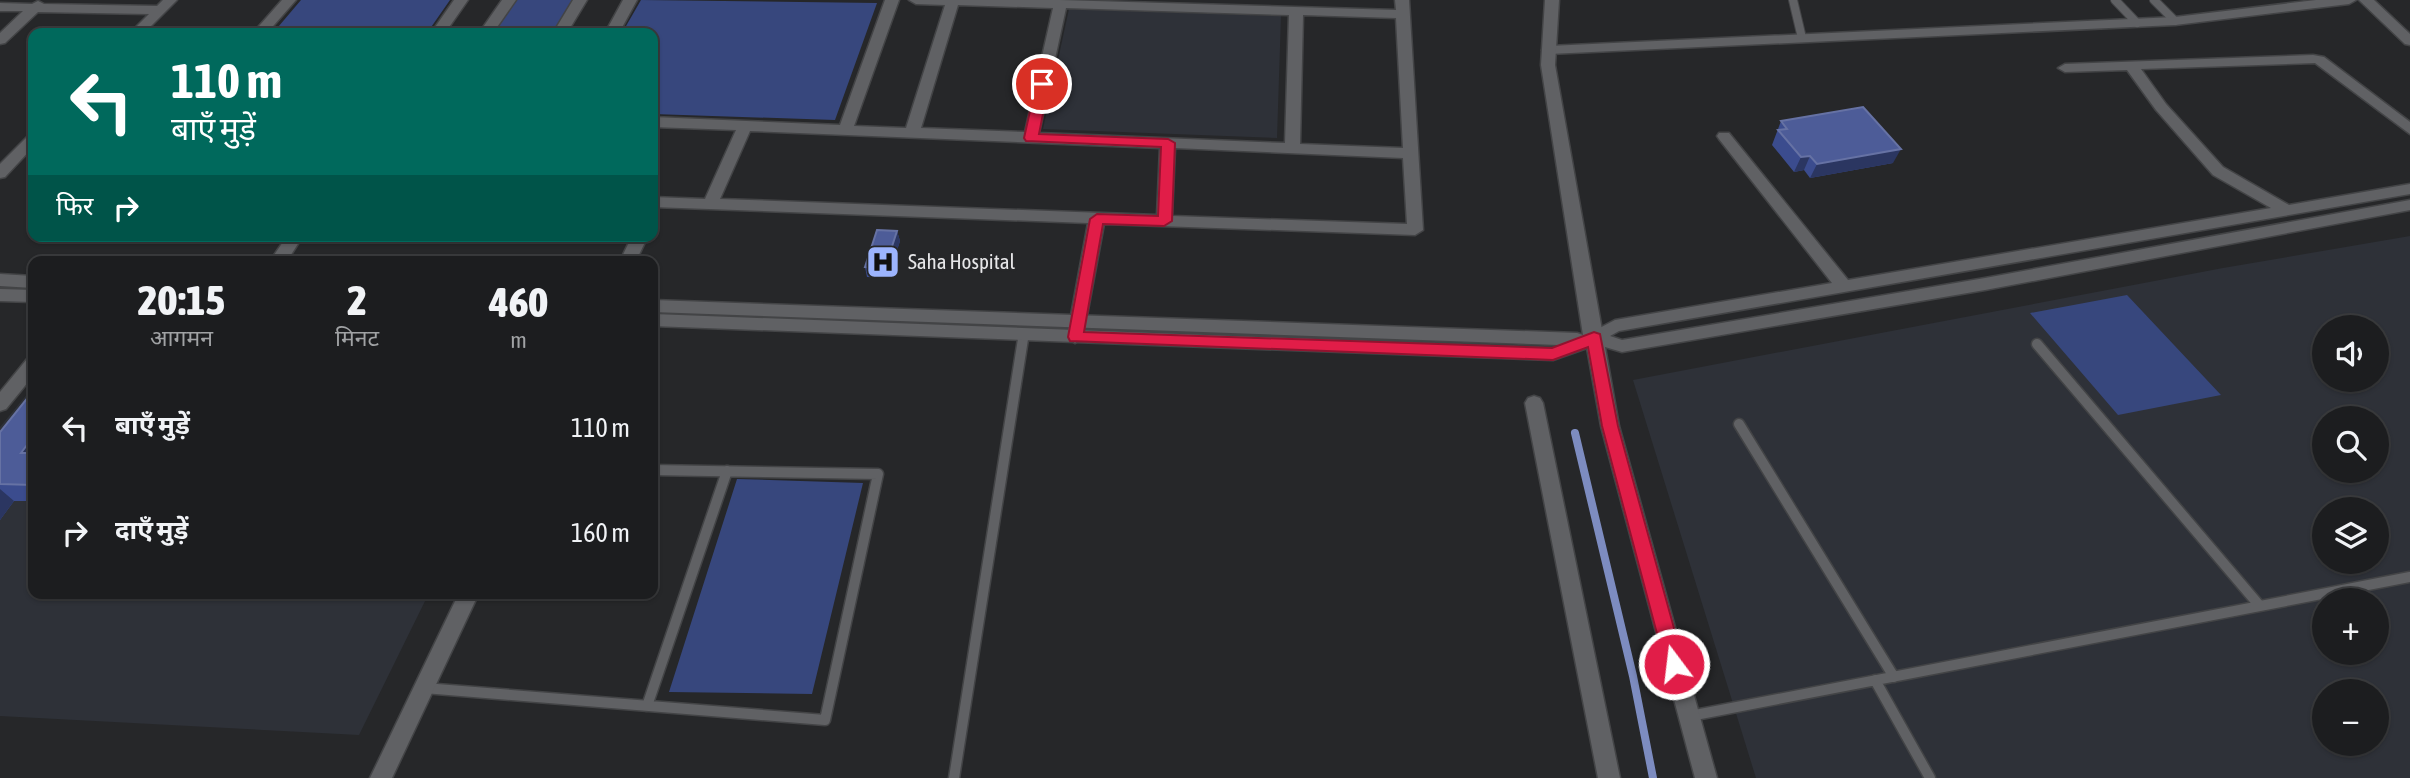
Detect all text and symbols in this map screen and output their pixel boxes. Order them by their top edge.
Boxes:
text: 110 m [171,52,282,108]
pin [1012,54,1072,114]
icon: left [56,56,147,147]
icon: arrive [1023,65,1061,103]
text: बाएँ मुड़ें [171,110,256,147]
icon: right [107,189,145,227]
text: फिर [56,191,93,221]
hospital icon: Saha Hospital [864,243,902,281]
place label: Saha Hospital [908,249,1015,273]
text: 20:15 [138,276,225,324]
text: 2 [347,276,367,324]
text: 460 [489,278,548,326]
map controls [2312,315,2389,756]
button: sound [2312,315,2389,392]
text: आगमन [150,325,213,351]
text: मिनट [335,325,379,351]
text: m [510,327,527,353]
button: search [2312,406,2389,483]
icon: left [56,409,94,447]
text: बाएँ मुड़ें [115,410,190,440]
text: 110 m [571,413,630,443]
button: layers [2312,497,2389,574]
icon: right [56,514,94,552]
text: दाएँ मुड़ें [115,515,188,545]
text: 160 m [571,518,630,548]
button: + [2312,588,2389,665]
position arrow [1637,627,1711,701]
button: − [2312,679,2389,756]

